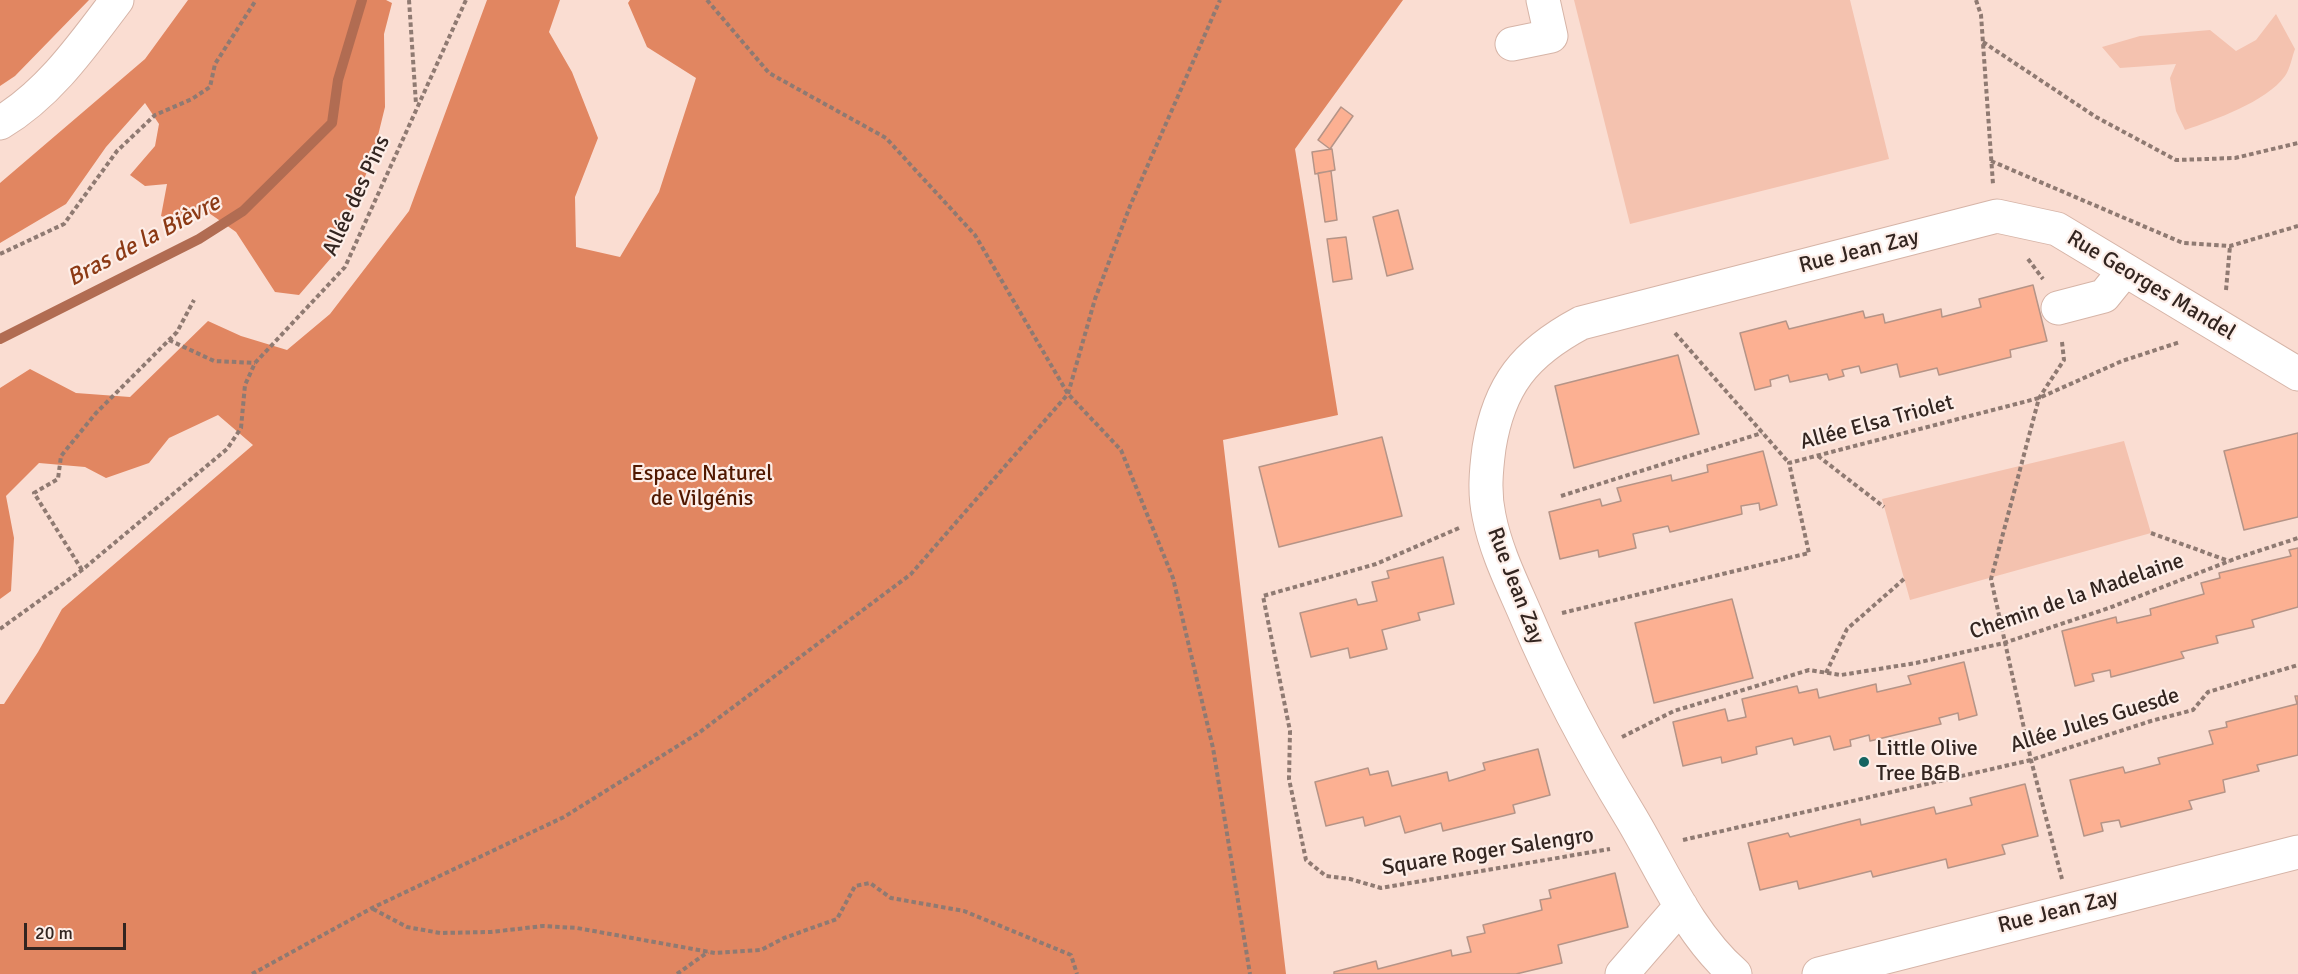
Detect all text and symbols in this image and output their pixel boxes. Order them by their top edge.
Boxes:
street label: Allée des Pins [318,132,396,260]
water label: Bras de la Bièvre [62,189,226,293]
street label: Rue Jean Zay [1796,224,1922,280]
street label: Rue Georges Mandel [2062,225,2240,347]
street label: Allée Elsa Triolet [1797,390,1957,456]
park label: Espace Naturel de Vilgénis [631,461,773,512]
street label: Rue Jean Zay [1481,524,1549,648]
street label: Chemin de la Madelaine [1966,548,2188,646]
street label: Allée Jules Guesde [2007,683,2183,759]
place label: Little Olive Tree B&B [1876,736,1978,788]
marker: Little Olive Tree B&B [1857,755,1871,769]
street label: Square Roger Salengro [1380,822,1596,882]
street label: Rue Jean Zay [1995,884,2121,940]
scale bar [27,911,129,949]
text: 20 m [35,922,73,944]

